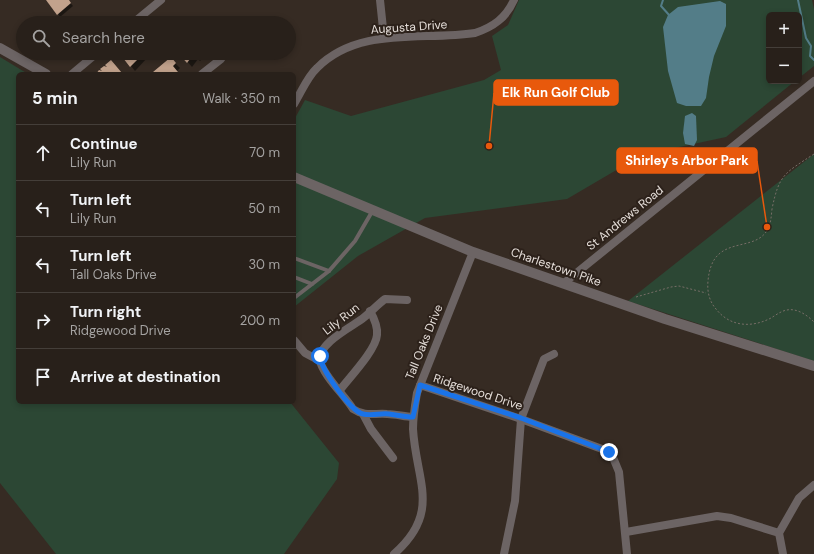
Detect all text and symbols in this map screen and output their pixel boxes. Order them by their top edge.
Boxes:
map controls [766,12,802,84]
button: + [766,12,802,48]
search box [16,16,296,60]
street label: Augusta Drive [370,16,448,38]
icon: search [30,27,52,49]
text: Search here [62,28,145,48]
button: − [766,48,802,84]
callout: Elk Run Golf Club [494,80,618,105]
text: Elk Run Golf Club [502,84,610,101]
text: 5 min [32,87,78,109]
text: Walk · 350 m [202,90,280,107]
text: Continue [70,134,138,154]
icon: ahead [32,142,54,164]
text: 70 m [249,144,280,161]
callout: Shirley's Arbor Park [617,148,757,173]
text: Shirley's Arbor Park [625,152,749,169]
text: Lily Run [70,154,116,171]
street label: St Andrews Road [583,182,667,254]
text: Turn left [70,190,131,210]
icon: left [32,198,54,220]
text: 50 m [248,200,280,217]
text: Lily Run [70,210,116,227]
street label: Charlestown Pike [509,244,604,290]
text: Turn left [70,246,131,266]
icon: left [32,254,54,276]
text: 30 m [248,256,280,273]
text: Tall Oaks Drive [70,266,157,283]
street label: Lily Run [319,300,363,338]
text: Turn right [70,302,141,322]
street label: Tall Oaks Drive [402,302,446,382]
icon: right [32,310,54,332]
text: 200 m [240,312,280,329]
text: Ridgewood Drive [70,322,171,339]
route start [311,347,329,365]
icon: arrive [32,366,54,388]
text: Arrive at destination [70,367,221,387]
street label: Ridgewood Drive [431,370,525,414]
route end [600,443,618,461]

